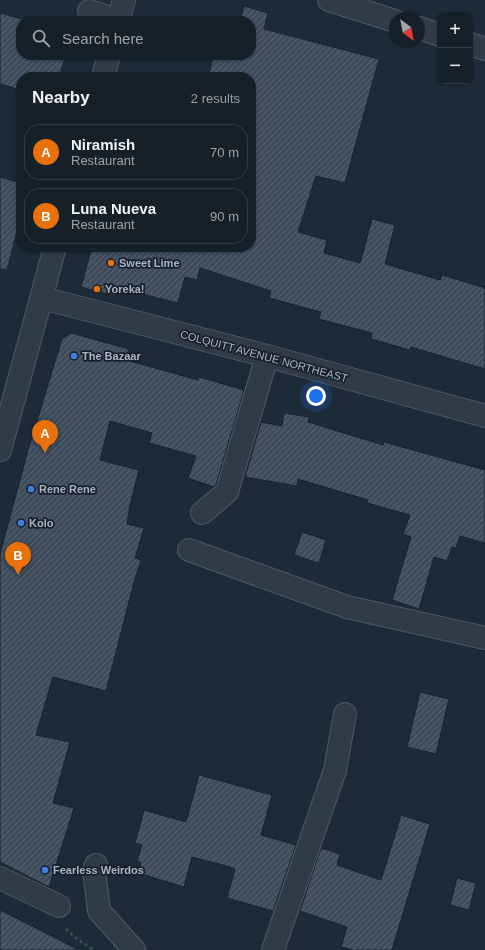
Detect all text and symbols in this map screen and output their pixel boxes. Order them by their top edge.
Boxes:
north arrow [389,12,425,48]
map controls [437,12,473,84]
button: + [437,12,473,48]
search box [16,16,256,60]
icon: search [30,27,52,49]
text: Search here [62,30,144,47]
button: − [437,48,473,84]
text: Nearby [32,88,90,107]
text: 2 results [191,91,240,106]
text: Niramish [71,136,135,153]
text: A [41,145,51,160]
text: 70 m [210,145,239,160]
text: Restaurant [71,153,135,168]
text: Luna Nueva [71,200,156,217]
text: B [41,209,51,224]
text: 90 m [210,209,239,224]
text: Restaurant [71,217,135,232]
place label: Sweet Lime [119,257,180,269]
marker: Sweet Lime [106,258,116,268]
place label: Yoreka! [105,283,145,295]
marker: Yoreka! [92,284,102,294]
street label: COLQUITT AVENUE NORTHEAST [179,328,349,384]
place label: The Bazaar [82,350,141,362]
marker: The Bazaar [69,351,79,361]
your location [306,386,326,406]
pin: A [32,420,58,453]
place label: Rene Rene [39,483,96,495]
marker: Rene Rene [26,484,36,494]
place label: Kolo [29,517,54,529]
marker: Kolo [16,518,26,528]
pin: B [5,542,31,575]
place label: Fearless Weirdos [53,864,144,876]
marker: Fearless Weirdos [40,865,50,875]

